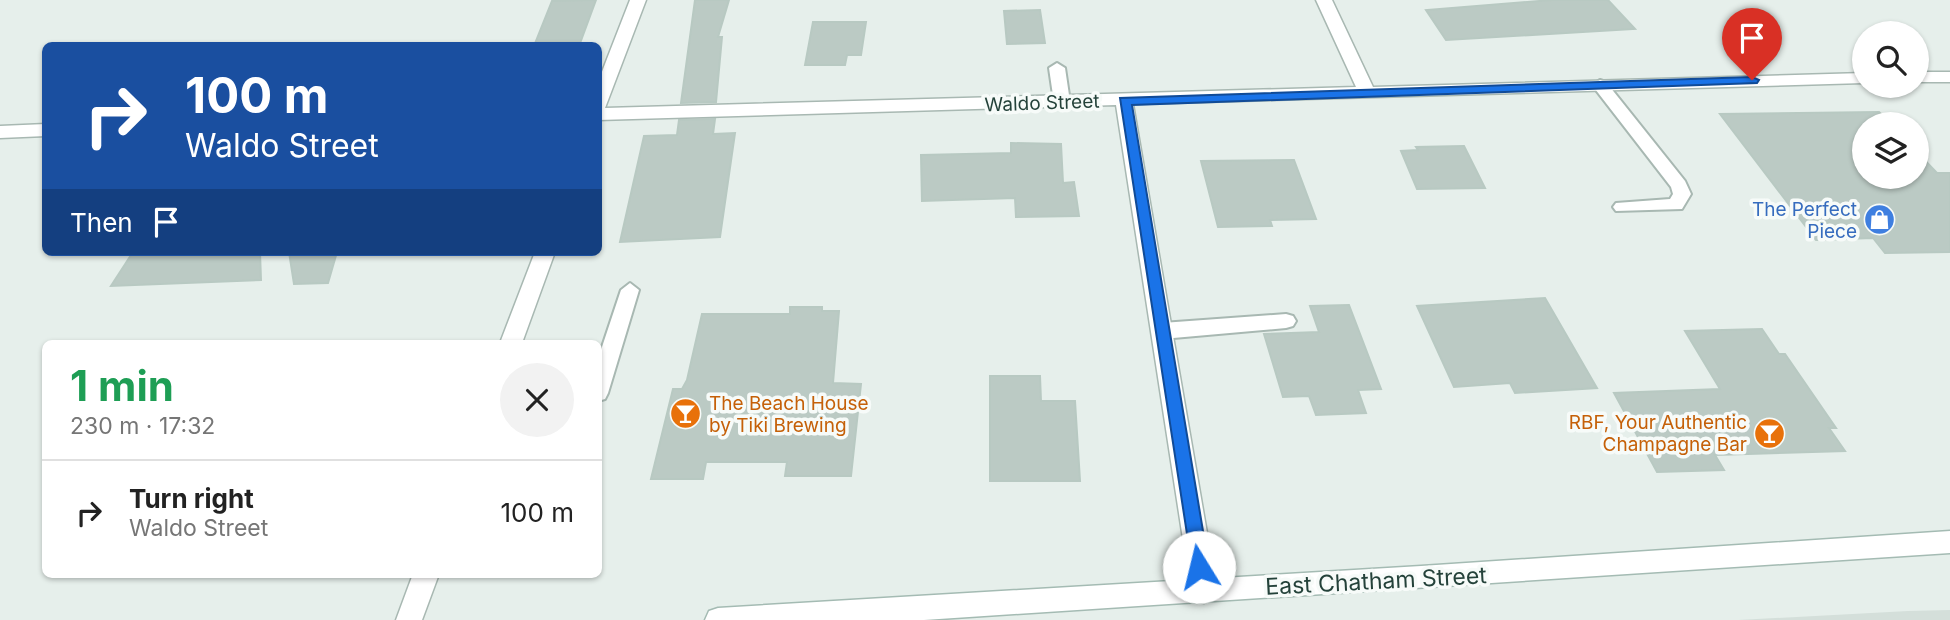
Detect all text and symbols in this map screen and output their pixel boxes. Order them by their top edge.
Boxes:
pin [1722,8,1782,80]
icon: arrive [1733,19,1771,57]
map controls [1852,21,1929,189]
button: search [1852,21,1929,98]
text: 100 m [185,66,329,125]
icon: right [70,70,161,161]
street label: Waldo Street [984,90,1100,116]
button: layers [1852,112,1929,189]
text: Waldo Street [185,126,379,165]
place label: The Perfect Piece [1752,198,1857,243]
icon: arrive [147,203,185,241]
shop icon: The Perfect Piece [1863,203,1897,237]
text: Then [70,207,133,238]
text: 1 min [70,360,174,411]
button: close [500,363,574,437]
place label: The Beach House by Tiki Brewing [709,392,869,437]
bar icon: The Beach House by Tiki Brewing [669,397,703,431]
place label: RBF, Your Authentic Champagne Bar [1569,411,1747,456]
text: 230 m · 17:32 [70,412,215,440]
bar icon: RBF, Your Authentic Champagne Bar [1753,416,1787,450]
text: Turn right [129,483,254,514]
icon: right [70,494,108,532]
text: 100 m [501,497,574,528]
text: Waldo Street [129,514,268,542]
position arrow [1162,530,1236,604]
street label: East Chatham Street [1265,561,1488,601]

